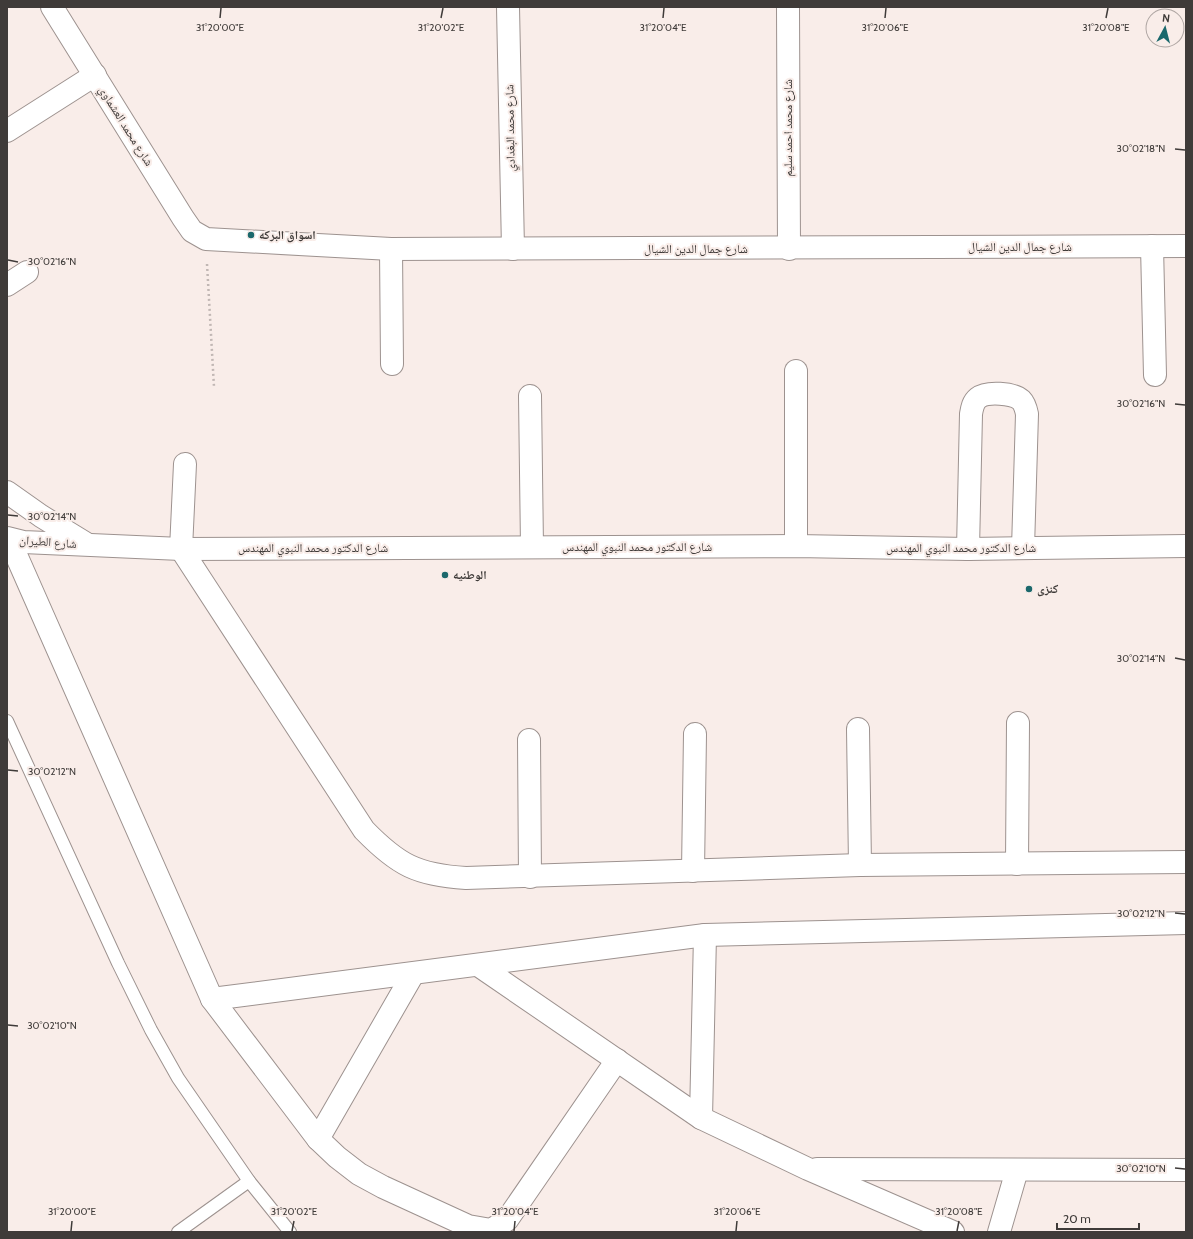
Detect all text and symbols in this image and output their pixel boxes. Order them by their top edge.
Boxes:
north arrow [1145,8,1185,48]
text: N [1162,11,1171,25]
text: 31°20'00"E [196,21,245,34]
text: 31°20'02"E [418,21,465,34]
text: 31°20'04"E [640,21,687,34]
text: 31°20'06"E [862,21,909,34]
text: 31°20'08"E [1082,21,1130,34]
street label: شارع محمد احمد سليم [780,79,796,177]
street label: شارع محمد العشماوي [93,83,157,170]
street label: شارع محمد البغدادي [501,84,521,172]
text: 30°02'18"N [1117,142,1165,155]
place label: اسواق البركه [259,227,316,243]
marker: اسواق البركه [246,230,256,240]
street label: شارع جمال الدين الشيال [968,239,1072,255]
street label: شارع جمال الدين الشيال [644,241,748,257]
text: 30°02'16"N [28,255,76,268]
text: 30°02'16"N [1117,397,1165,410]
text: 30°02'14"N [28,510,76,523]
street label: شارع الطيران [19,532,77,552]
street label: شارع الدكتور محمد النبوي المهندس [562,539,712,557]
street label: شارع الدكتور محمد النبوي المهندس [238,540,388,558]
street label: شارع الدكتور محمد النبوي المهندس [886,540,1036,558]
place label: الوطنيه [453,567,487,582]
marker: الوطنيه [440,570,450,580]
place label: كنزى [1037,581,1059,597]
marker: كنزى [1024,584,1034,594]
text: 30°02'14"N [1117,652,1165,665]
text: 30°02'12"N [28,765,76,778]
text: 30°02'12"N [1117,907,1165,920]
text: 30°02'10"N [27,1019,77,1032]
text: 30°02'10"N [1116,1162,1166,1175]
text: 31°20'00"E [48,1205,97,1218]
text: 31°20'02"E [271,1205,318,1218]
text: 31°20'04"E [492,1205,539,1218]
text: 31°20'06"E [714,1205,761,1218]
text: 31°20'08"E [935,1205,983,1218]
scale bar [1057,1205,1139,1231]
text: 20 m [1063,1211,1091,1226]

